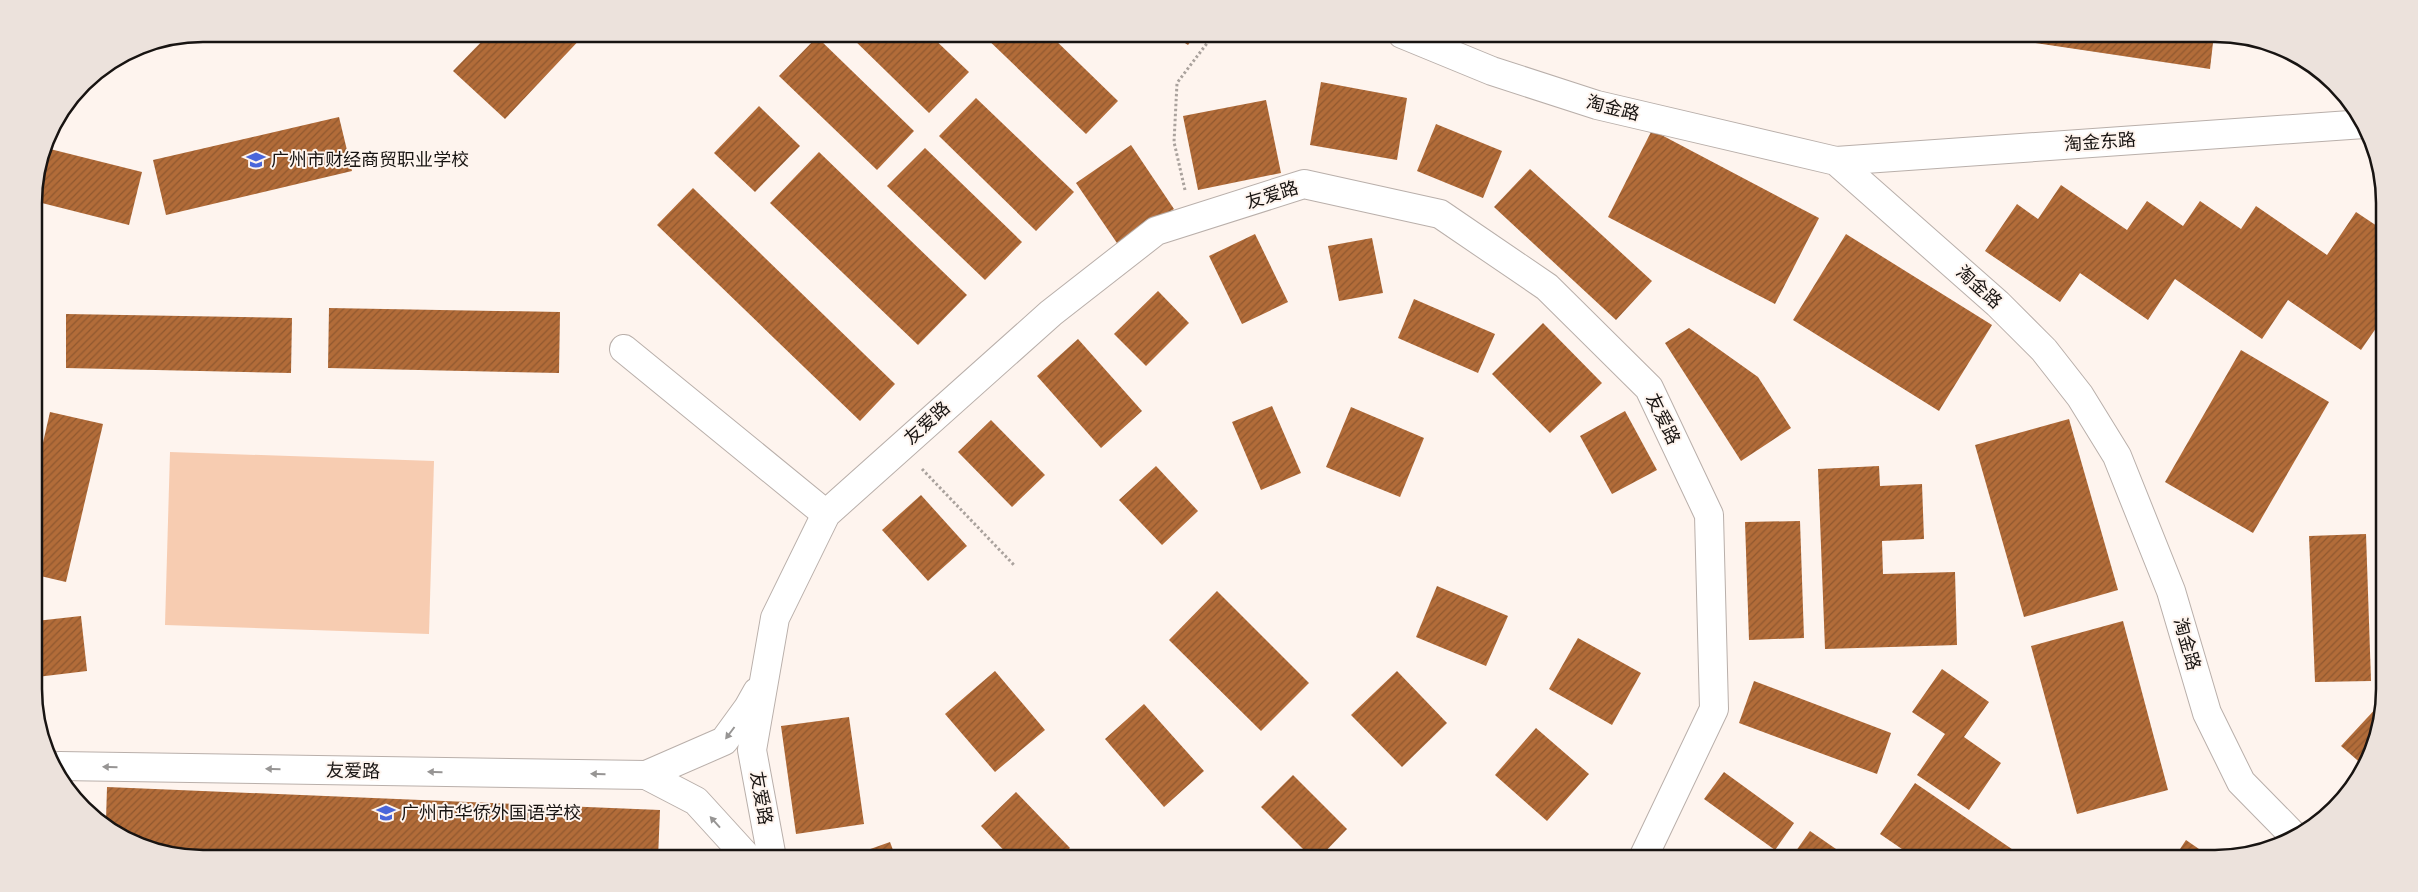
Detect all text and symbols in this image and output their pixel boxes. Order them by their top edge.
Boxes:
street label: 淘金路 [1584,91,1642,124]
street label: 淘金东路 [2063,129,2137,154]
school or university icon: 广州市财经商贸职业学校 [245,149,267,171]
place label: 广州市财经商贸职业学校 [271,149,469,170]
street label: 友爱路 [1243,177,1301,212]
street label: 淘金路 [1952,261,2006,312]
street label: 友爱路 [1642,390,1685,448]
street label: 友爱路 [900,397,954,448]
street label: 淘金路 [2170,615,2205,673]
one-way arrow [725,726,735,740]
street label: 友爱路 [326,760,380,781]
one-way arrow [102,763,118,771]
one-way arrow [264,765,280,773]
one-way arrow [427,768,443,776]
one-way arrow [589,770,605,778]
street label: 友爱路 [746,770,777,826]
school or university icon: 广州市华侨外国语学校 [375,802,397,824]
place label: 广州市华侨外国语学校 [401,802,581,823]
one-way arrow [709,816,721,828]

